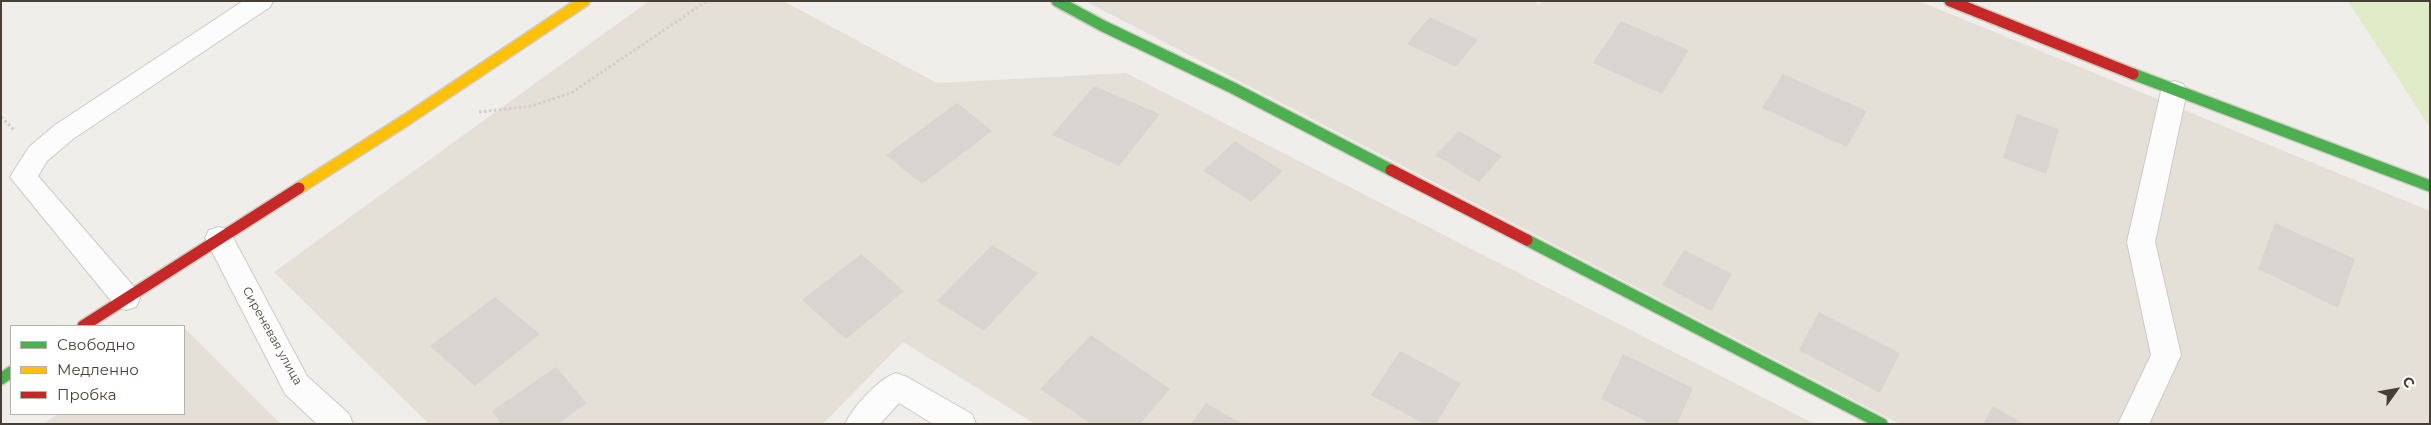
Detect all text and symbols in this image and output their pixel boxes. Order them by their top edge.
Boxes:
street label: Сиреневая улица [239,284,305,388]
legend [10,325,185,415]
text: Свободно [57,335,135,354]
text: Медленно [57,360,139,379]
north arrow [2371,365,2421,415]
text: С [2398,373,2419,391]
text: Пробка [57,385,116,404]

